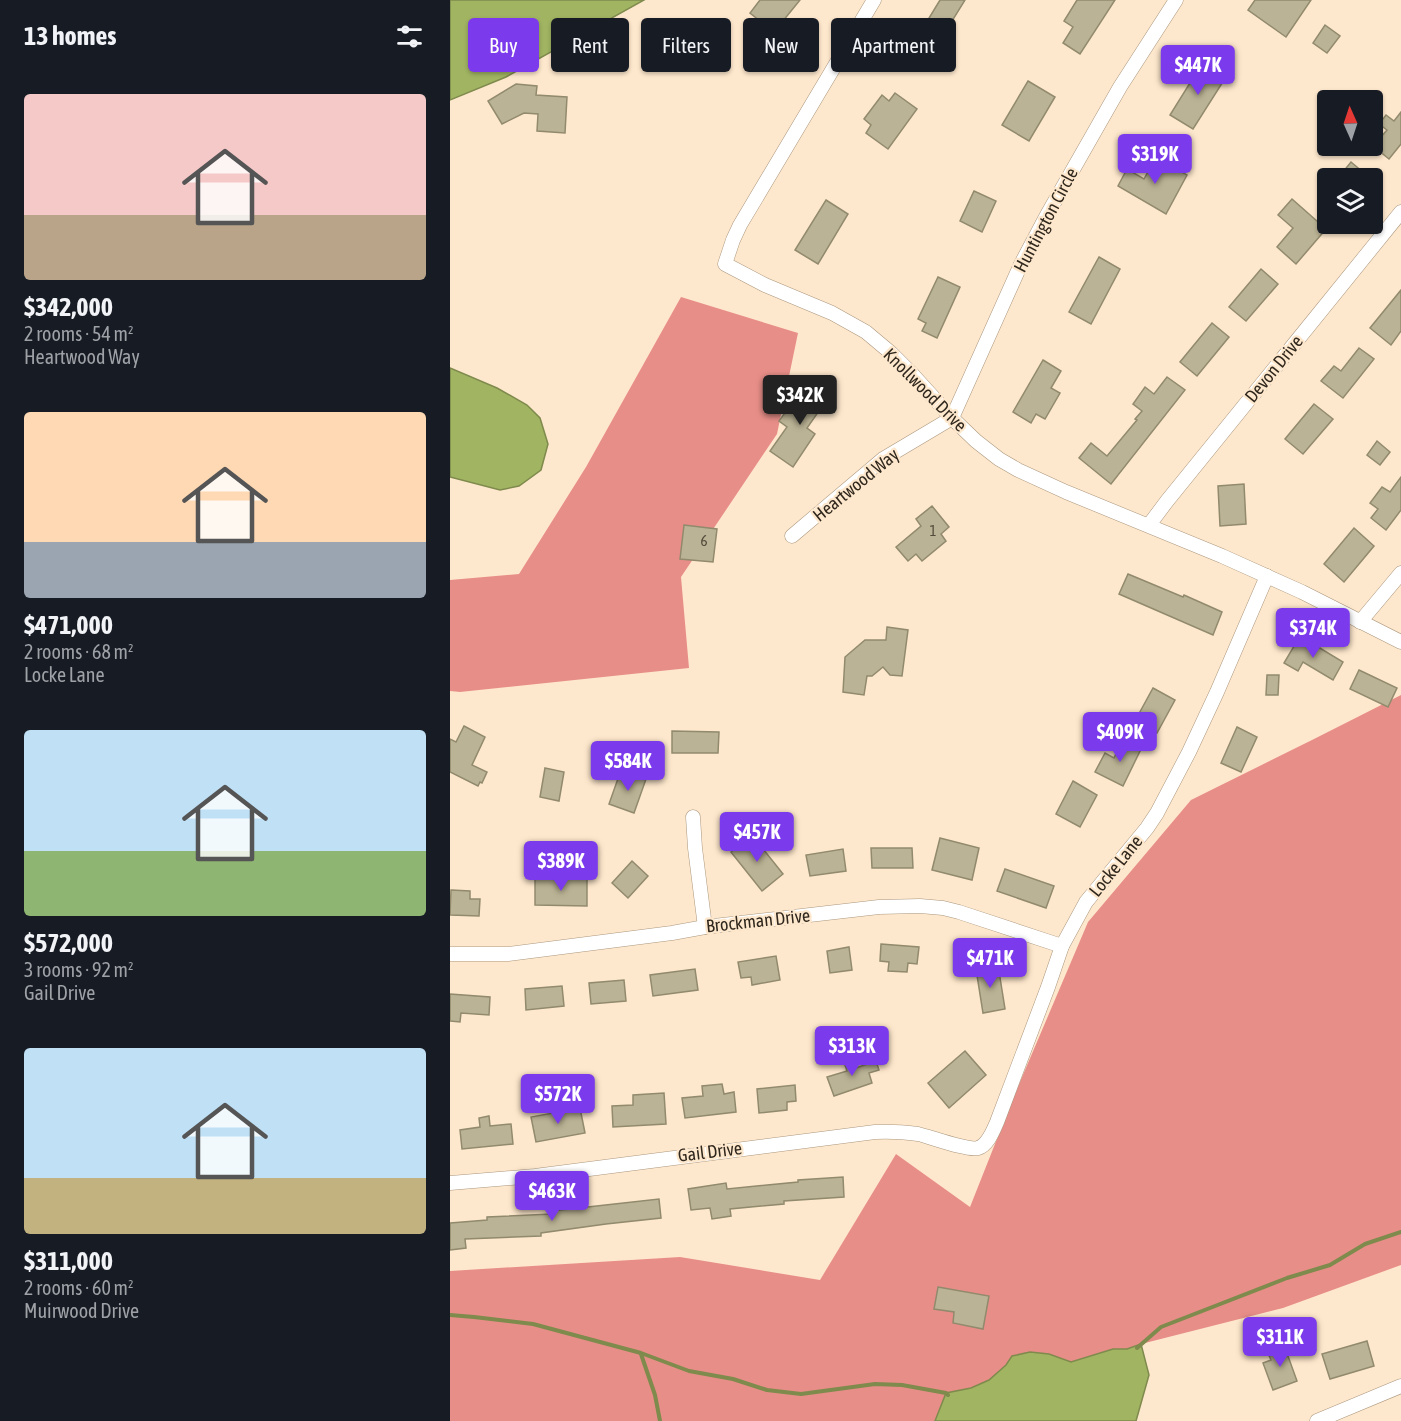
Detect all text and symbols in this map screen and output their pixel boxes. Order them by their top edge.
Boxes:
chip: Buy [468,18,539,72]
chip: Rent [551,18,629,72]
chip: Filters [641,18,731,72]
chip: New [743,18,819,72]
chip: Apartment [831,18,956,72]
icon: filters [393,20,426,53]
text: 13 homes [24,21,117,51]
pin: $447K [1156,45,1240,96]
text: $447K [1175,53,1221,76]
north arrow [1317,90,1383,156]
map controls [1317,90,1383,234]
icon: home [171,133,279,241]
pin: $319K [1113,134,1197,185]
text: $319K [1132,142,1178,165]
street label: Huntington Circle [1009,164,1082,276]
button: layers [1317,168,1383,234]
text: $342,000 [24,292,113,322]
text: 2 rooms · 54 m² [24,322,134,345]
street label: Devon Drive [1240,331,1307,406]
street label: Knollwood Drive [879,344,971,436]
text: Heartwood Way [24,345,140,368]
pin: $342K [758,375,842,426]
text: $342K [777,383,823,406]
street label: Heartwood Way [809,444,903,526]
icon: home [171,451,279,559]
house number: 1 [929,522,937,539]
house number: 6 [700,532,708,549]
pin: $374K [1271,608,1355,659]
text: $471,000 [24,610,113,640]
text: $374K [1290,616,1336,639]
text: 2 rooms · 68 m² [24,640,134,663]
text: Locke Lane [24,663,105,686]
pin: $409K [1078,712,1162,763]
text: $409K [1097,720,1143,743]
pin: $584K [586,741,670,792]
text: $584K [605,749,651,772]
icon: home [171,769,279,877]
pin: $457K [715,812,799,863]
text: $457K [734,820,780,843]
street label: Locke Lane [1085,831,1147,900]
pin: $389K [519,841,603,892]
text: $389K [538,849,584,872]
street label: Brockman Drive [705,905,811,936]
text: $572,000 [24,928,113,958]
pin: $471K [948,938,1032,989]
text: $471K [967,946,1013,969]
text: 3 rooms · 92 m² [24,958,134,981]
text: Gail Drive [24,981,95,1004]
pin: $313K [810,1026,894,1077]
text: $313K [829,1034,875,1057]
pin: $572K [516,1074,600,1125]
text: $572K [535,1082,581,1105]
icon: home [171,1087,279,1195]
street label: Gail Drive [677,1137,743,1166]
pin: $463K [510,1171,594,1222]
text: $463K [529,1179,575,1202]
text: $311,000 [24,1246,113,1276]
text: 2 rooms · 60 m² [24,1276,134,1299]
text: Muirwood Drive [24,1299,139,1322]
pin: $311K [1238,1317,1322,1368]
text: $311K [1257,1325,1303,1348]

